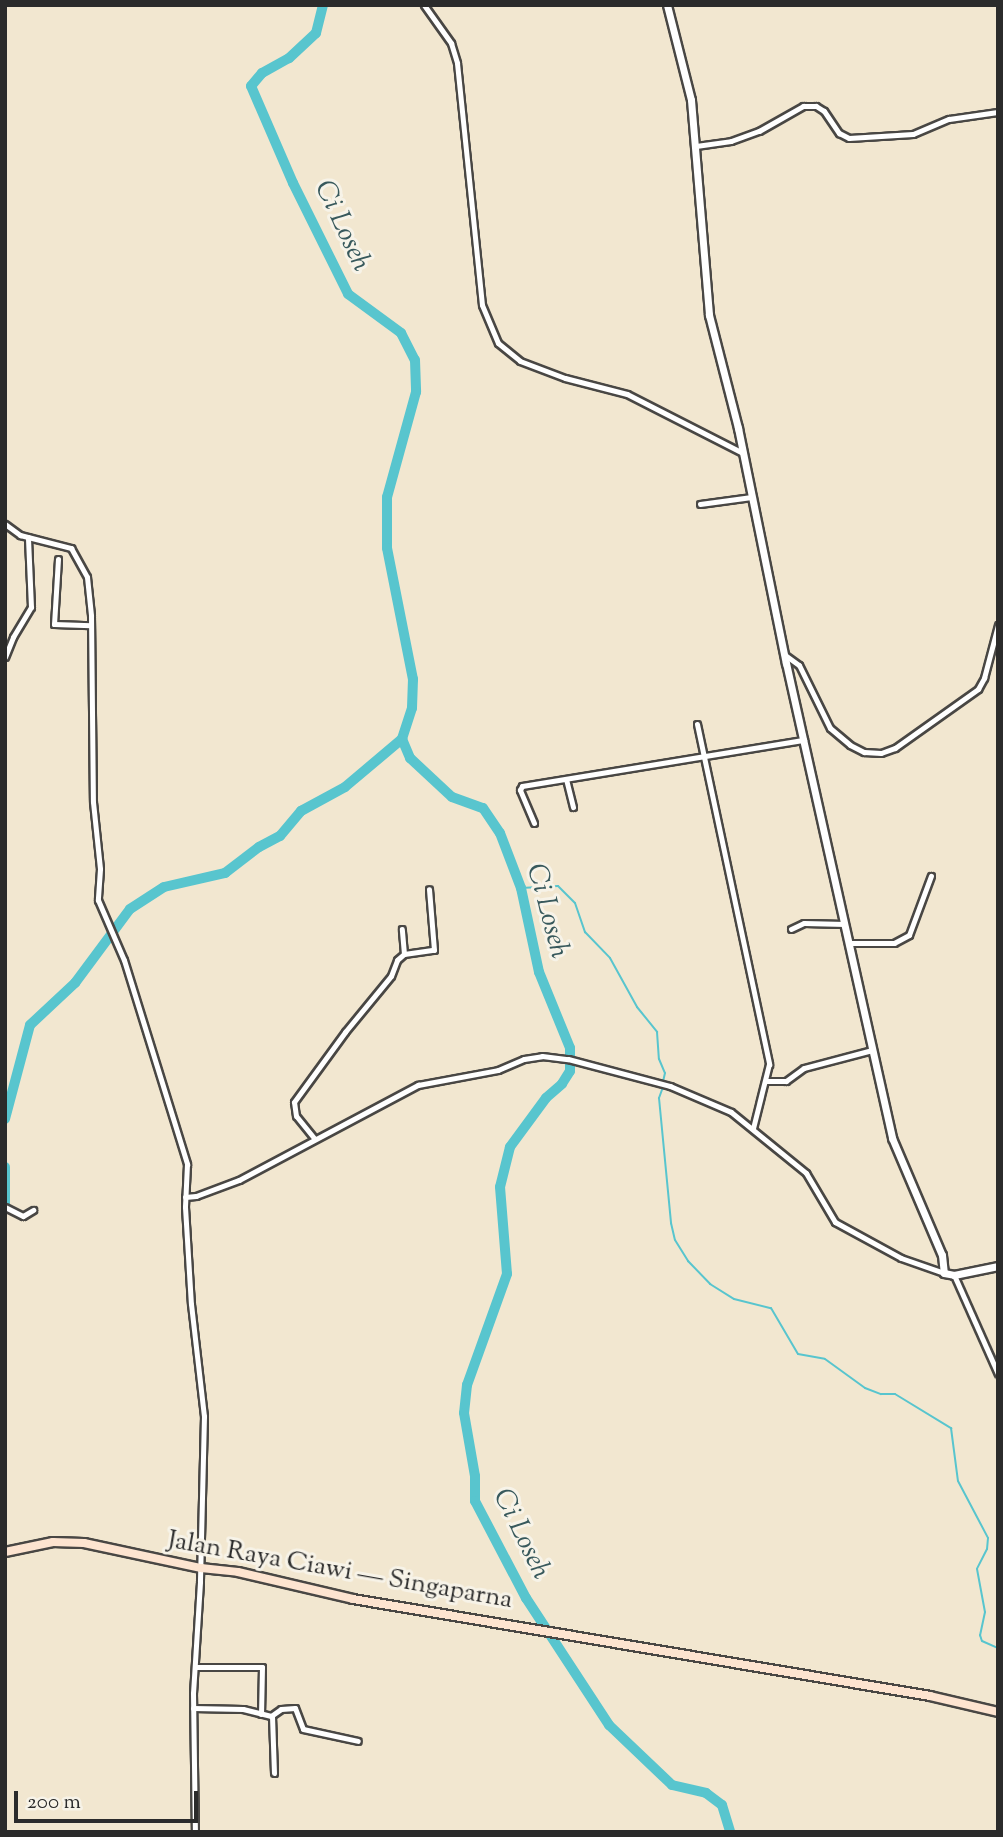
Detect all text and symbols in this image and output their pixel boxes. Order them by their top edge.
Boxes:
water label: Ci Loseh [306,175,378,277]
water label: Ci Loseh [518,860,576,962]
water label: Ci Loseh [485,1483,557,1585]
street label: Jalan Raya Ciawi — Singaparna [165,1525,515,1617]
scale bar [18,1778,201,1822]
text: 200 m [27,1788,81,1818]

